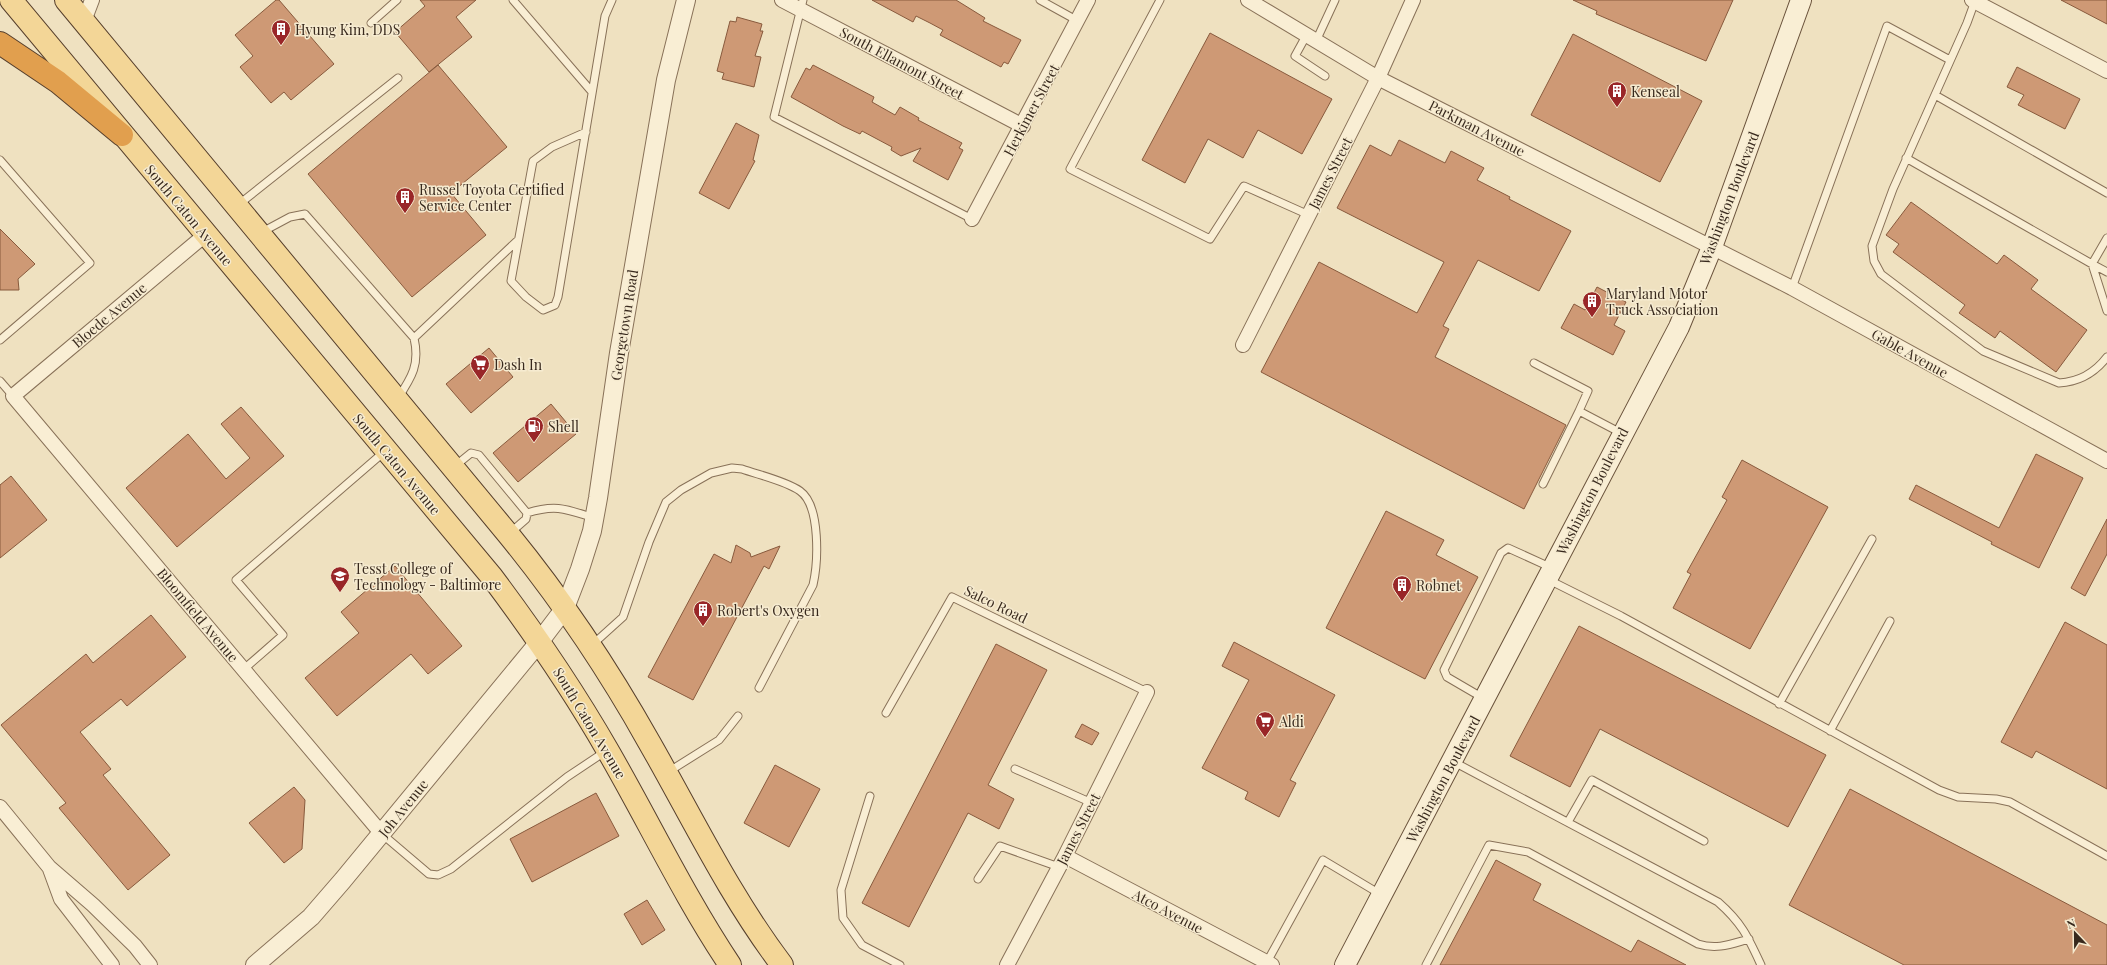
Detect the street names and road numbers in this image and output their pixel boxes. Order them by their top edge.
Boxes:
street label: South Ellamont Street [837,22,968,104]
street label: Herkimer Street [999,60,1064,159]
street label: Parkman Avenue [1426,96,1528,160]
street label: Washington Boulevard [1695,129,1763,268]
street label: James Street [1303,133,1357,213]
street label: South Caton Avenue [141,160,237,270]
street label: Georgetown Road [606,268,642,382]
street label: Bloede Avenue [68,278,150,352]
street label: Gable Avenue [1868,324,1952,382]
street label: South Caton Avenue [349,409,445,519]
street label: Washington Boulevard [1551,424,1632,559]
street label: Bloomfield Avenue [153,564,243,666]
street label: Salco Road [961,581,1031,627]
street label: South Caton Avenue [549,664,631,782]
street label: Washington Boulevard [1401,712,1484,847]
street label: Joh Avenue [373,775,432,842]
street label: James Street [1051,789,1105,869]
street label: Atco Avenue [1128,884,1207,938]

